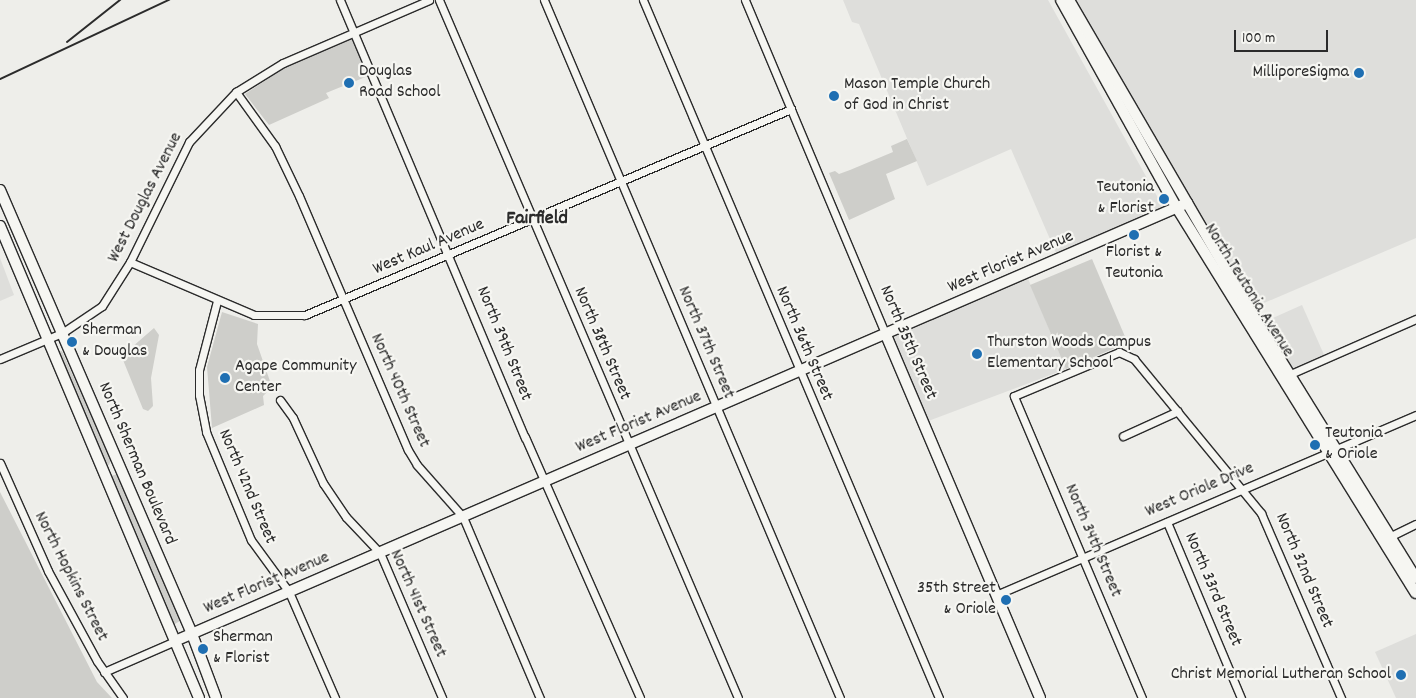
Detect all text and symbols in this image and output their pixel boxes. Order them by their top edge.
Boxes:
scale bar [1236,20,1330,52]
text: 100 m [1242,28,1275,50]
place label: Douglas Road School [359,62,441,104]
place label: MilliporeSigma [1252,62,1349,84]
marker: MilliporeSigma [1353,67,1365,79]
place label: Mason Temple Church of God in Christ [844,75,990,118]
marker: Douglas Road School [343,77,355,89]
marker: Mason Temple Church of God in Christ [828,90,840,102]
street label: West Douglas Avenue [104,129,188,267]
place label: Teutonia & Florist [1096,178,1154,220]
marker: Teutonia & Florist [1158,193,1170,205]
district label: Fairfield [506,207,568,231]
street label: West Kaul Avenue [370,215,488,281]
street label: North Teutonia Avenue [1198,220,1298,362]
street label: West Florist Avenue [945,227,1077,299]
marker: Florist & Teutonia [1128,229,1140,241]
place label: Florist & Teutonia [1105,243,1163,286]
street label: North 37th Street [672,283,738,403]
street label: North 35th Street [873,283,941,403]
street label: North 39th Street [470,284,536,404]
street label: North 38th Street [568,284,634,404]
street label: North 36th Street [769,284,837,404]
place label: Sherman & Douglas [82,321,147,364]
street label: North 40th Street [364,331,434,451]
place label: Thurston Woods Campus Elementary School [987,333,1151,376]
marker: Sherman & Douglas [66,336,78,348]
marker: Thurston Woods Campus Elementary School [971,348,983,360]
place label: Agape Community Center [235,357,356,399]
marker: Agape Community Center [219,372,231,384]
street label: North Sherman Boulevard [92,380,180,548]
street label: West Florist Avenue [573,387,705,459]
place label: Teutonia & Oriole [1325,424,1383,466]
street label: North 42nd Street [212,426,280,548]
marker: Teutonia & Oriole [1309,439,1321,451]
street label: West Oriole Drive [1142,458,1258,524]
street label: North 34th Street [1058,481,1126,601]
street label: North Hopkins Street [28,509,112,645]
street label: North 32nd Street [1269,510,1337,632]
street label: North 33rd Street [1178,530,1246,650]
street label: North 41st Street [384,547,450,661]
street label: West Florist Avenue [201,548,333,620]
place label: 35th Street & Oriole [917,579,996,622]
marker: 35th Street & Oriole [1000,594,1012,606]
place label: Sherman & Florist [213,628,273,670]
marker: Sherman & Florist [197,643,209,655]
place label: Christ Memorial Lutheran School [1171,664,1391,686]
marker: Christ Memorial Lutheran School [1395,669,1407,681]

